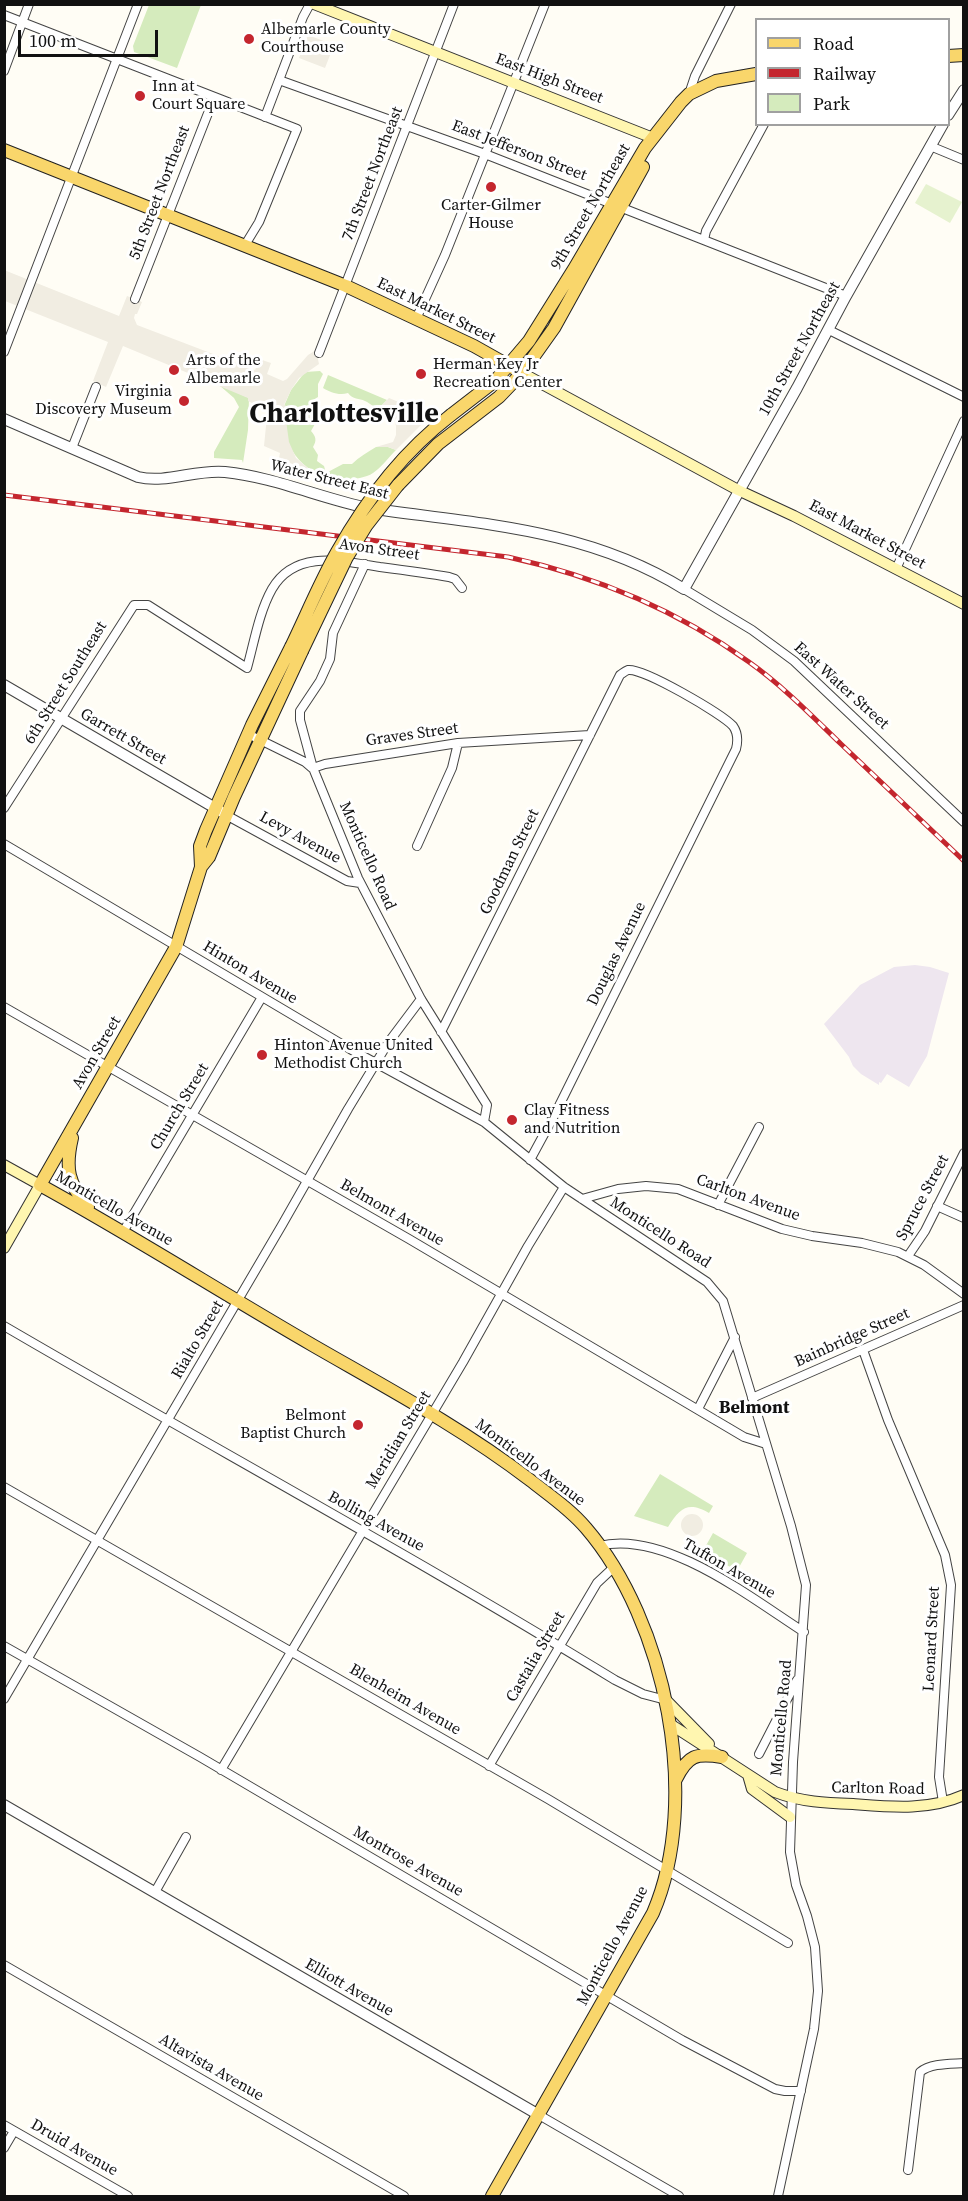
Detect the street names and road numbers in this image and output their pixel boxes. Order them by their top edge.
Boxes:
street label: East High Street [492,50,606,108]
street label: 7th Street Northeast [339,104,407,244]
street label: East Jefferson Street [449,116,589,186]
street label: 5th Street Northeast [126,123,194,263]
street label: 9th Street Northeast [547,141,635,273]
street label: East Market Street [374,274,498,348]
street label: 10th Street Northeast [755,279,845,419]
street label: Water Street East [268,456,390,504]
street label: East Market Street [805,496,929,574]
street label: Avon Street [338,535,420,565]
street label: 6th Street Southeast [21,618,111,748]
street label: East Water Street [790,638,892,734]
street label: Garrett Street [77,705,169,769]
street label: Graves Street [364,719,460,751]
street label: Monticello Road [335,799,399,913]
street label: Goodman Street [476,806,544,918]
street label: Levy Avenue [256,808,344,868]
street label: Douglas Avenue [584,899,650,1009]
street label: Hinton Avenue [199,937,301,1009]
street label: Avon Street [68,1013,126,1093]
street label: Church Street [147,1060,213,1154]
street label: Spruce Street [892,1152,954,1244]
street label: Monticello Avenue [52,1167,176,1251]
street label: Carlton Avenue [693,1170,803,1226]
street label: Belmont Avenue [336,1175,448,1251]
street label: Monticello Road [606,1193,714,1273]
street label: Rialto Street [168,1297,228,1383]
street label: Bainbridge Street [792,1304,912,1372]
street label: Meridian Street [362,1388,436,1492]
street label: Monticello Avenue [471,1415,589,1511]
street label: Bolling Avenue [324,1488,428,1556]
street label: Tufton Avenue [679,1535,779,1603]
street label: Leonard Street [920,1586,944,1692]
street label: Castalia Street [502,1608,570,1706]
street label: Monticello Road [767,1659,797,1777]
street label: Blenheim Avenue [346,1660,464,1740]
street label: Carlton Road [831,1779,925,1799]
street label: Montrose Avenue [349,1823,467,1901]
street label: Monticello Avenue [573,1883,653,2009]
street label: Elliott Avenue [301,1955,397,2021]
street label: Altavista Avenue [155,2030,267,2106]
street label: Druid Avenue [27,2115,121,2181]

